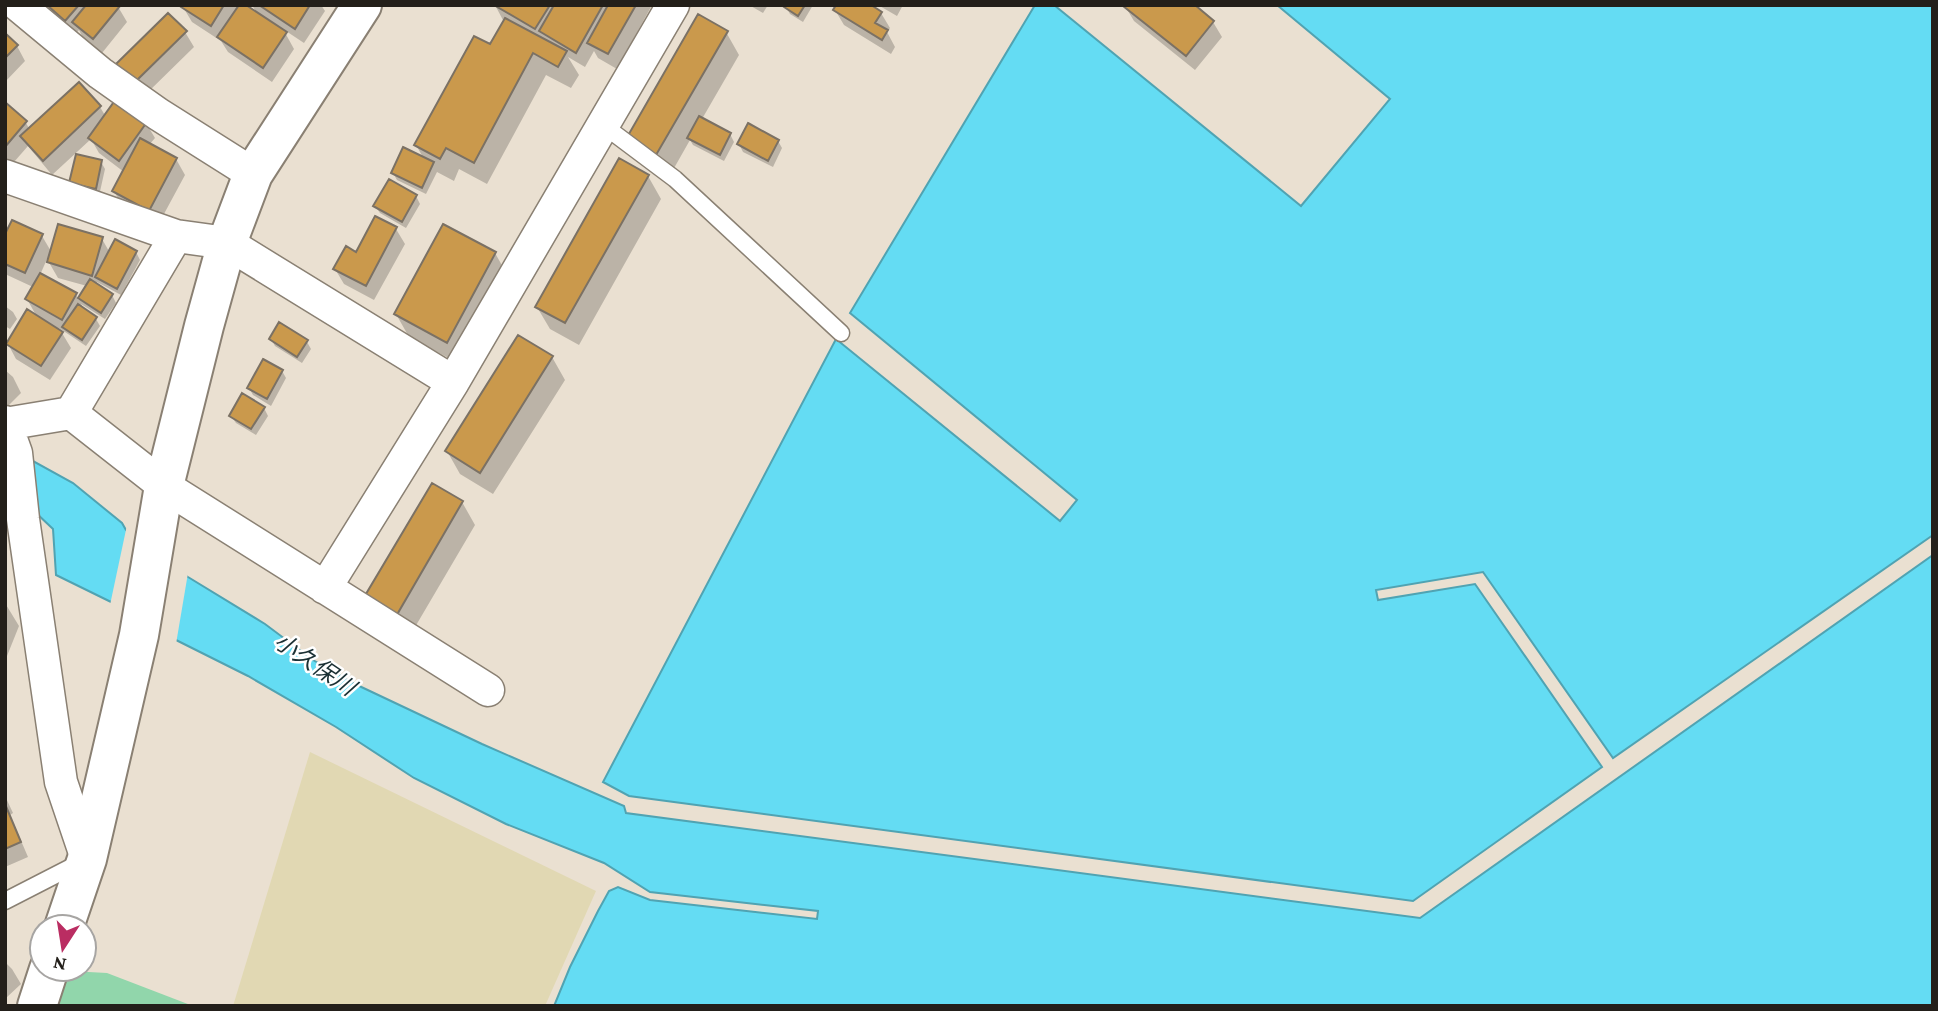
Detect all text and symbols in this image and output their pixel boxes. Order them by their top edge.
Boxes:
water label: 小久保川 [270,627,363,702]
north arrow [28,913,98,983]
text: N [51,953,68,976]

